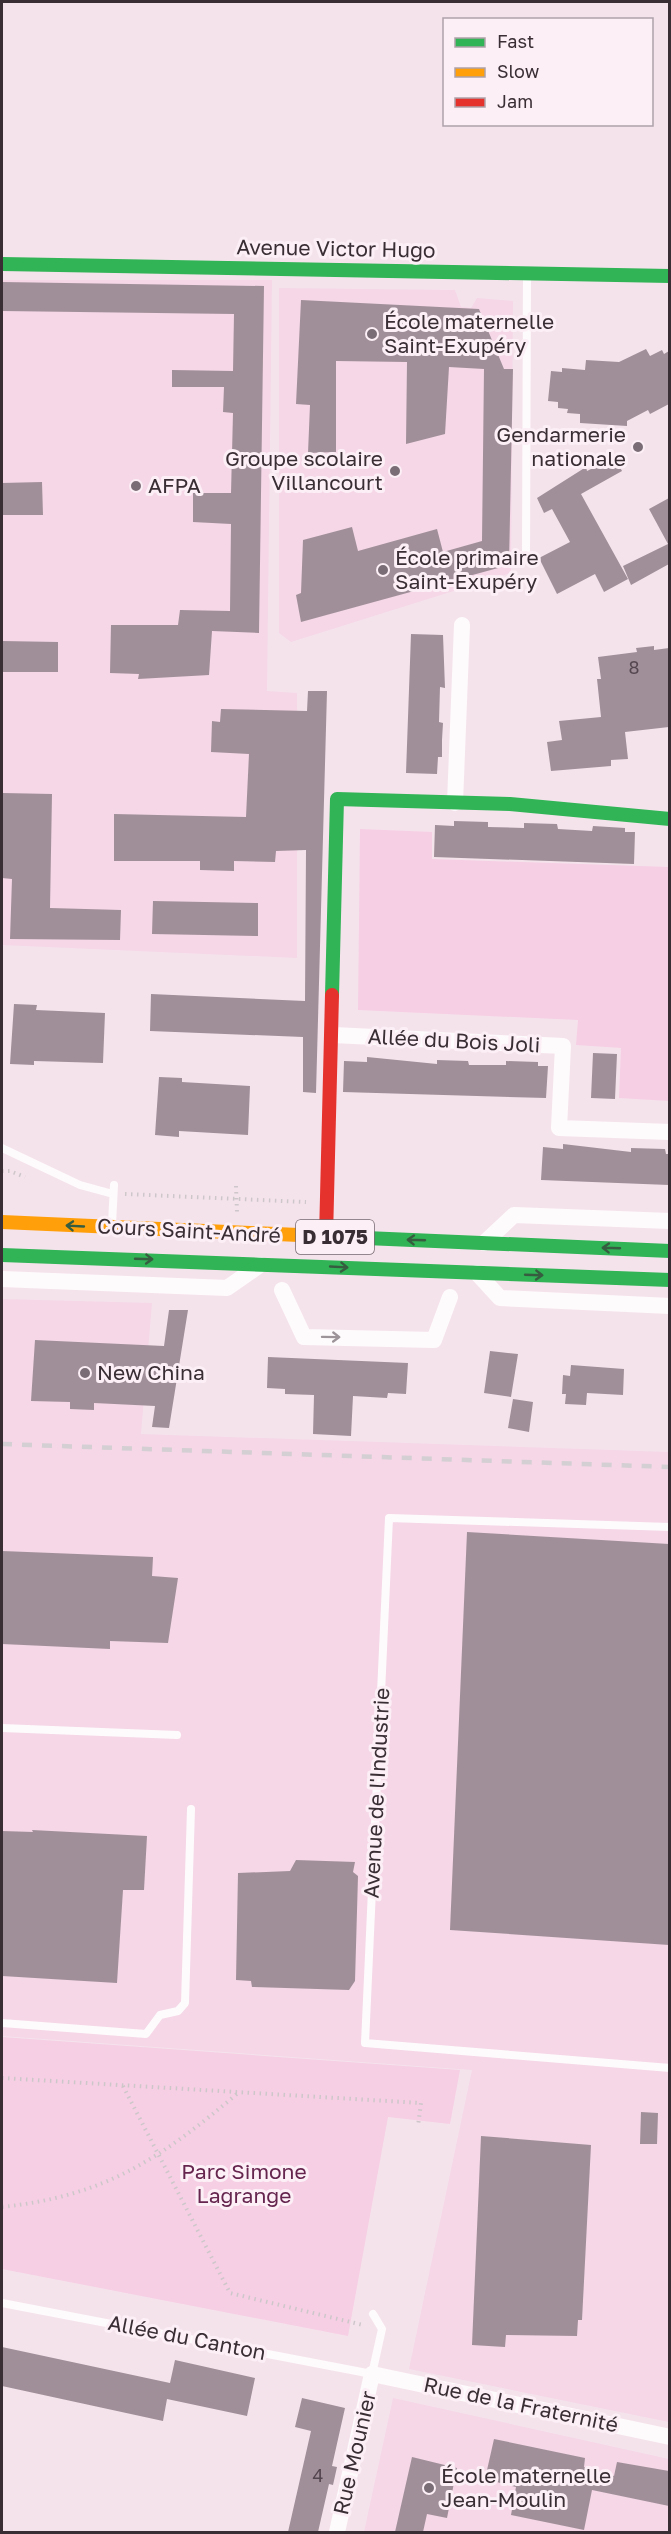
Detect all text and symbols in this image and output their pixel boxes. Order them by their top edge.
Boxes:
legend [443,18,653,126]
text: Fast [497,30,534,52]
text: Slow [497,60,540,82]
text: Jam [497,90,533,112]
street label: Avenue Victor Hugo [236,233,436,263]
place label: École maternelle Saint-Exupéry [384,308,554,358]
marker: École maternelle Saint-Exupéry [365,327,379,341]
place label: Gendarmerie nationale [496,421,626,471]
marker: Gendarmerie nationale [631,440,645,454]
place label: Groupe scolaire Villancourt [225,445,383,495]
marker: Groupe scolaire Villancourt [388,464,402,478]
place label: AFPA [148,472,201,498]
marker: AFPA [129,479,143,493]
place label: École primaire Saint-Exupéry [395,544,539,594]
marker: École primaire Saint-Exupéry [376,563,390,577]
house number: 8 [629,656,639,678]
street label: Allée du Bois Joli [367,1023,541,1058]
street label: Cours Saint-André [97,1212,282,1248]
one-way arrow [65,1220,85,1231]
road number: D 1075 [296,1220,374,1254]
one-way arrow [407,1235,427,1246]
one-way arrow [602,1243,622,1254]
one-way arrow [133,1254,153,1265]
one-way arrow [328,1262,348,1273]
one-way arrow [523,1269,543,1281]
one-way arrow [321,1332,341,1343]
place label: New China [97,1359,205,1385]
marker: New China [78,1366,92,1380]
street label: Avenue de l'Industrie [358,1687,395,1899]
park label: Parc Simone Lagrange [181,2158,307,2208]
street label: Allée du Canton [106,2309,268,2365]
street label: Rue de la Fraternité [422,2371,621,2437]
street label: Rue Mounier [327,2388,381,2517]
place label: École maternelle Jean-Moulin [441,2462,611,2512]
house number: 4 [313,2464,324,2486]
marker: École maternelle Jean-Moulin [422,2481,436,2495]

